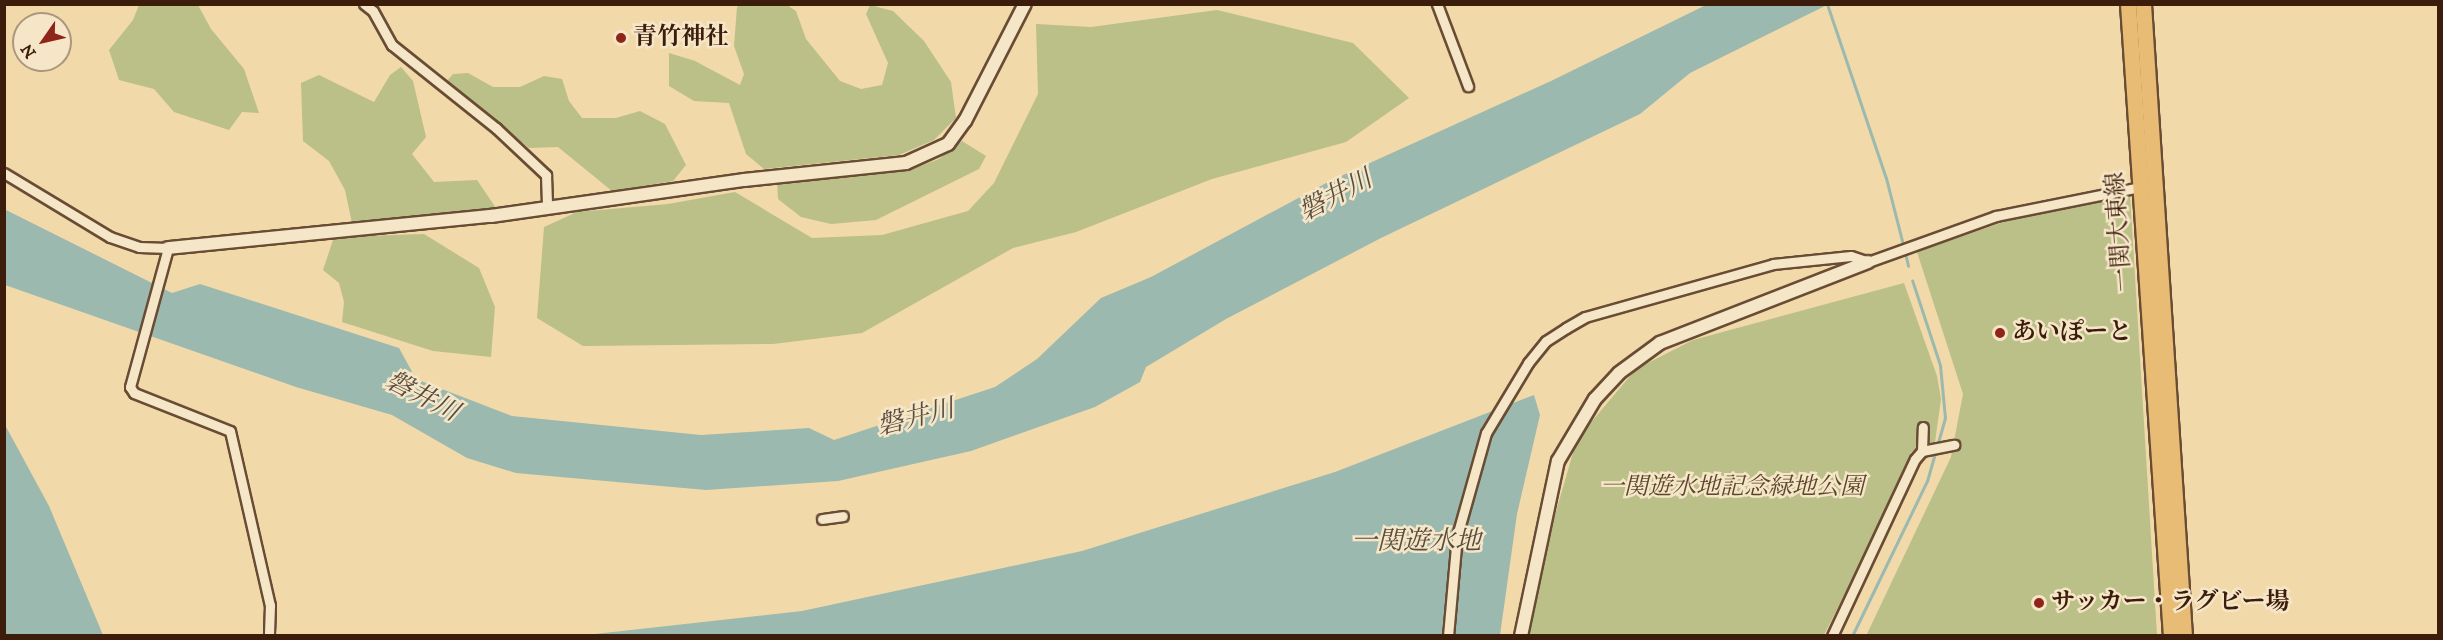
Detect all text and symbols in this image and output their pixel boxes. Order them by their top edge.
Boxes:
north arrow [12,12,72,72]
place label: 青竹神社 [633,24,729,52]
marker: 青竹神社 [614,31,628,45]
text: N [17,40,41,62]
water label: 磐井川 [1294,164,1378,228]
street label: 一関大東線 [2101,171,2139,293]
place label: あいぽーと [2012,319,2132,347]
marker: あいぽーと [1993,326,2007,340]
water label: 磐井川 [380,365,464,429]
water label: 磐井川 [874,393,958,443]
park label: 一関遊水地記念緑地公園 [1600,474,1864,502]
water label: 一関遊水地 [1351,526,1481,558]
place label: サッカー・ラグビー場 [2051,589,2290,617]
marker: サッカー・ラグビー場 [2032,596,2046,610]

